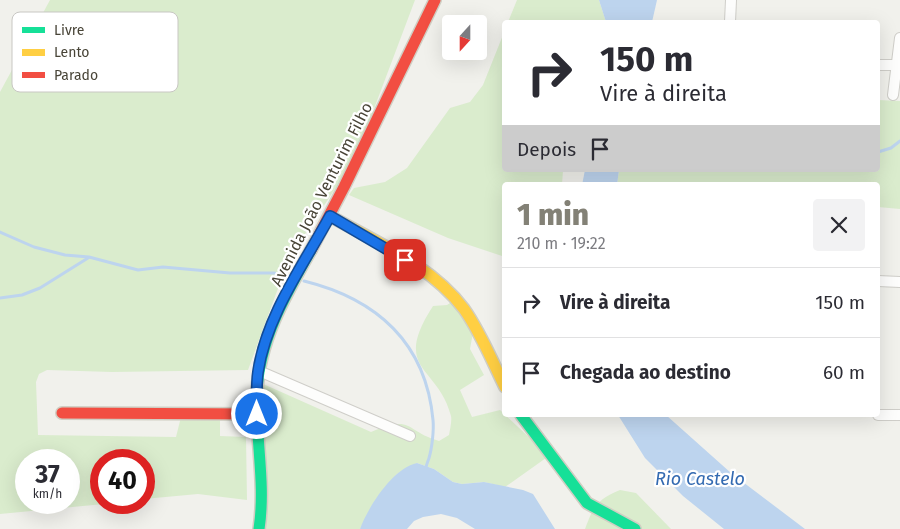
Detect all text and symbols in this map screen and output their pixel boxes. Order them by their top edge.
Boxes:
legend [12,12,178,92]
north arrow [442,15,488,60]
map controls [442,15,487,60]
text: Livre [54,22,84,39]
text: 150 m [600,38,693,80]
icon: right [517,40,582,105]
text: Lento [54,44,89,61]
text: Parado [54,67,98,84]
text: Vire à direita [600,80,727,107]
street label: Avenida João Venturim Filho [267,99,376,289]
icon: arrive [586,135,614,163]
text: Depois [517,138,576,161]
text: 1 min [517,197,589,233]
button: close [813,199,865,251]
text: 210 m · 19:22 [517,234,606,253]
pin [384,239,426,281]
icon: arrive [391,246,419,274]
icon: right [517,289,545,317]
text: Vire à direita [560,291,670,314]
text: 150 m [815,291,865,314]
icon: arrive [517,359,545,387]
text: Chegada ao destino [560,361,731,384]
text: 60 m [823,361,865,384]
position arrow [230,387,282,439]
speed limit sign: 40 [90,449,155,514]
text: 37 [35,460,60,490]
water label: Rio Castelo [655,468,745,490]
text: km/h [33,487,62,501]

